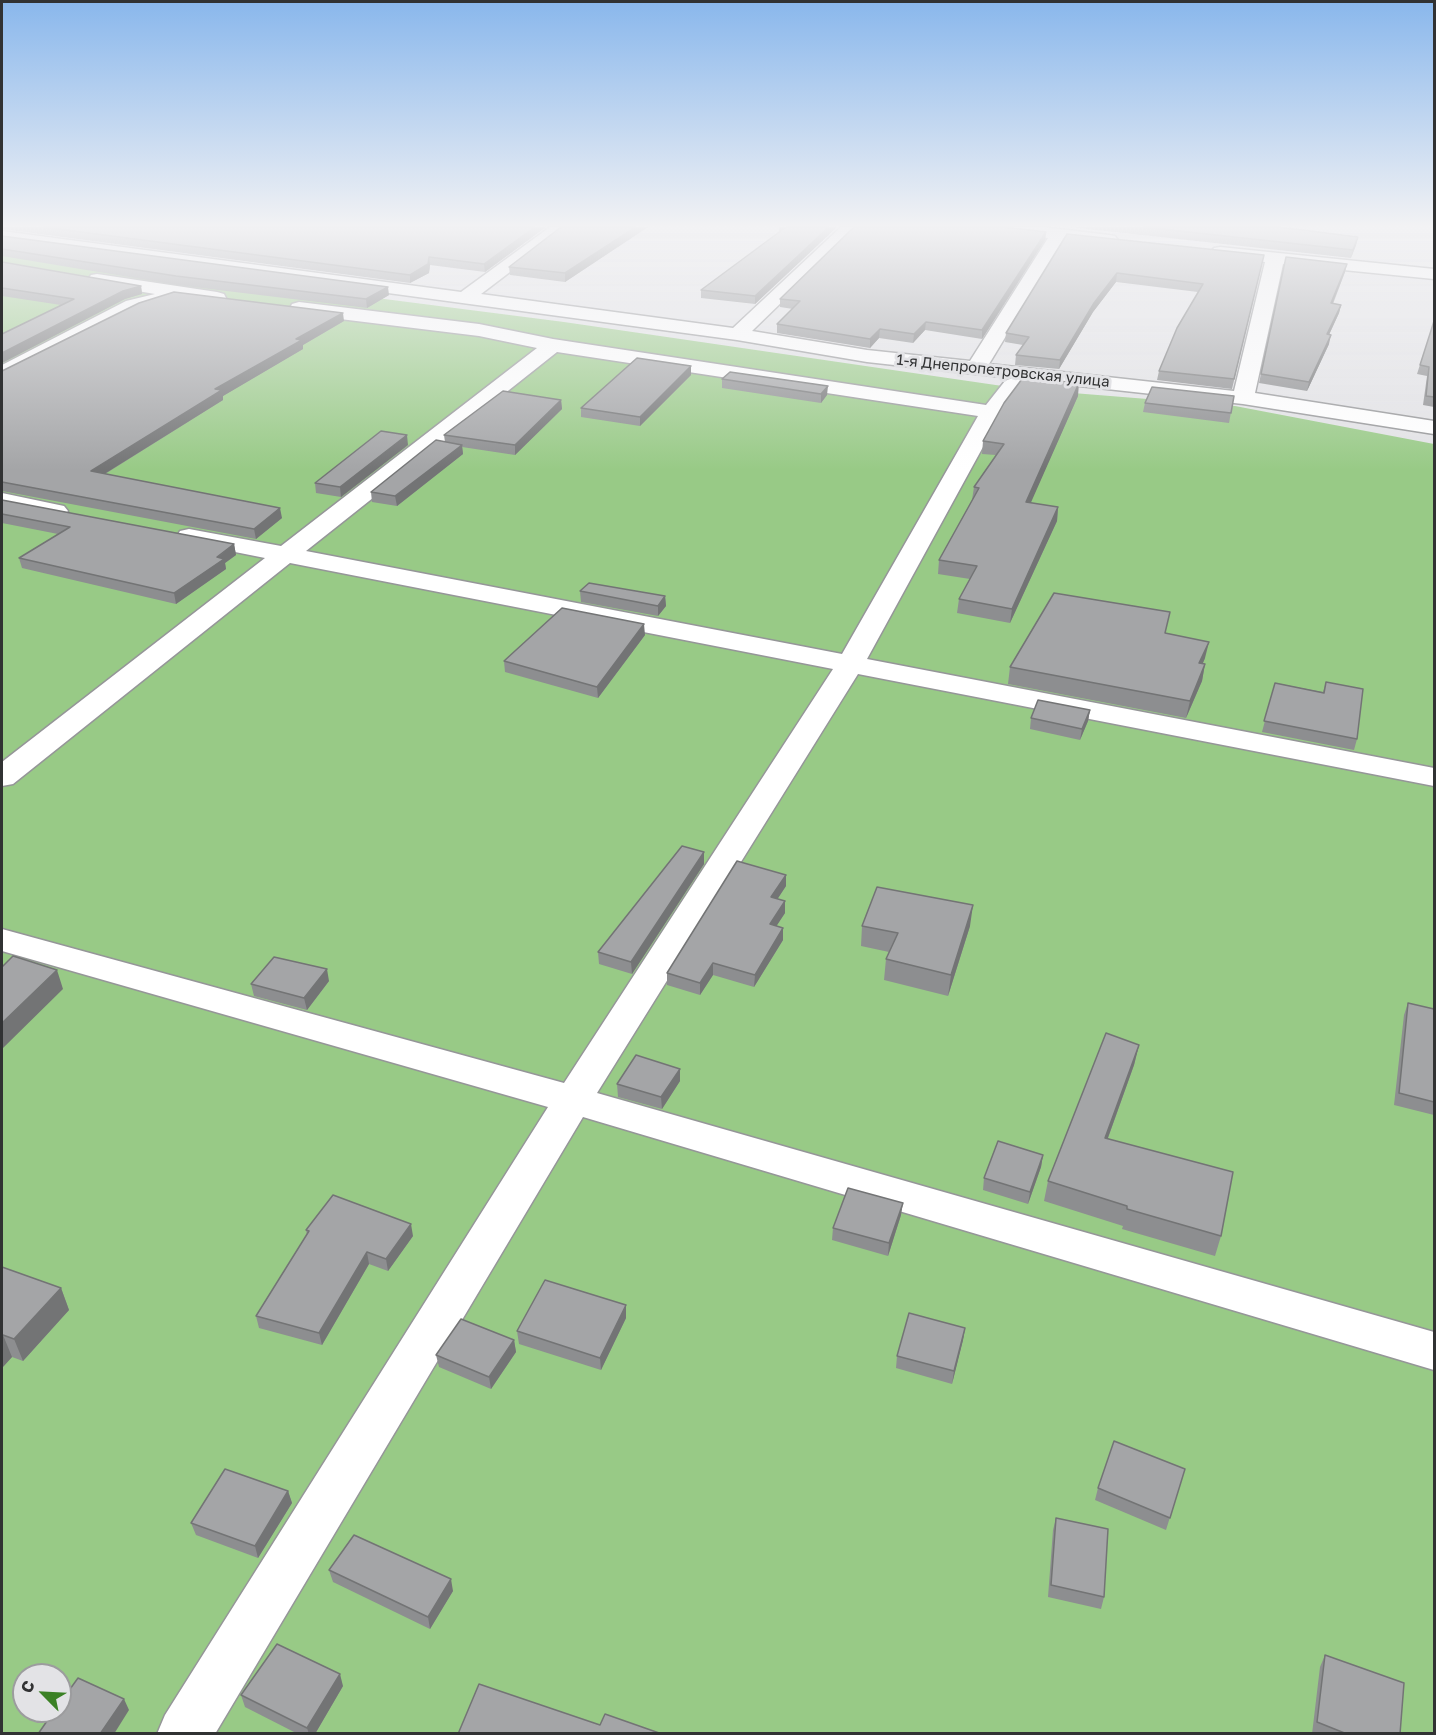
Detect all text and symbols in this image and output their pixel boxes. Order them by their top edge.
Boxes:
street label: 1-я Днепропетровская улица [896,351,1110,391]
north arrow [12,1663,72,1723]
text: С [16,1677,39,1696]

